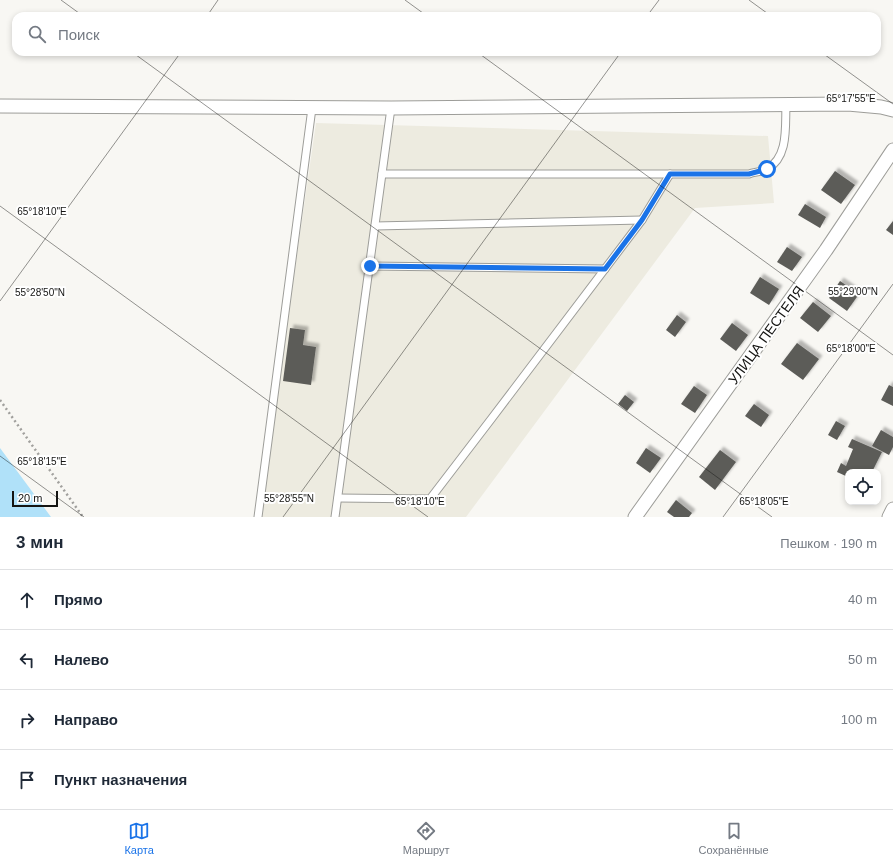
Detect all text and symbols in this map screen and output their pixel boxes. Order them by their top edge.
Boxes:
search box [12,12,881,56]
icon: search [26,23,48,45]
text: Поиск [58,26,100,43]
text: 65°17'55"E [826,93,876,104]
route start [758,160,776,178]
text: 65°18'10"E [17,206,67,217]
route end [361,257,379,275]
street label: УЛИЦА ПЕСТЕЛЯ [725,283,807,387]
text: 55°29'00"N [828,286,878,297]
text: 55°28'50"N [15,287,65,298]
text: 65°18'00"E [826,343,876,354]
text: 65°18'15"E [17,456,67,467]
map controls [845,469,881,505]
button: locate [845,469,881,505]
scale bar [12,489,58,508]
text: 20 m [18,492,42,504]
text: 55°28'55"N [264,493,314,504]
text: 65°18'10"E [395,496,445,507]
text: 65°18'05"E [739,496,789,507]
text: 3 мин [16,533,63,552]
text: Пешком · 190 m [780,536,877,551]
icon: ahead [16,589,38,611]
text: Прямо [54,591,103,608]
text: 40 m [848,592,877,607]
icon: left [16,649,38,671]
text: Налево [54,651,109,668]
text: 50 m [848,652,877,667]
icon: right [16,709,38,731]
text: Направо [54,711,118,728]
text: 100 m [841,712,877,727]
icon: arrive [16,769,38,791]
text: Пункт назначения [54,771,187,788]
tab: Карта [124,820,154,856]
tab: Маршрут [403,820,450,856]
tab: Сохранённые [699,820,769,856]

